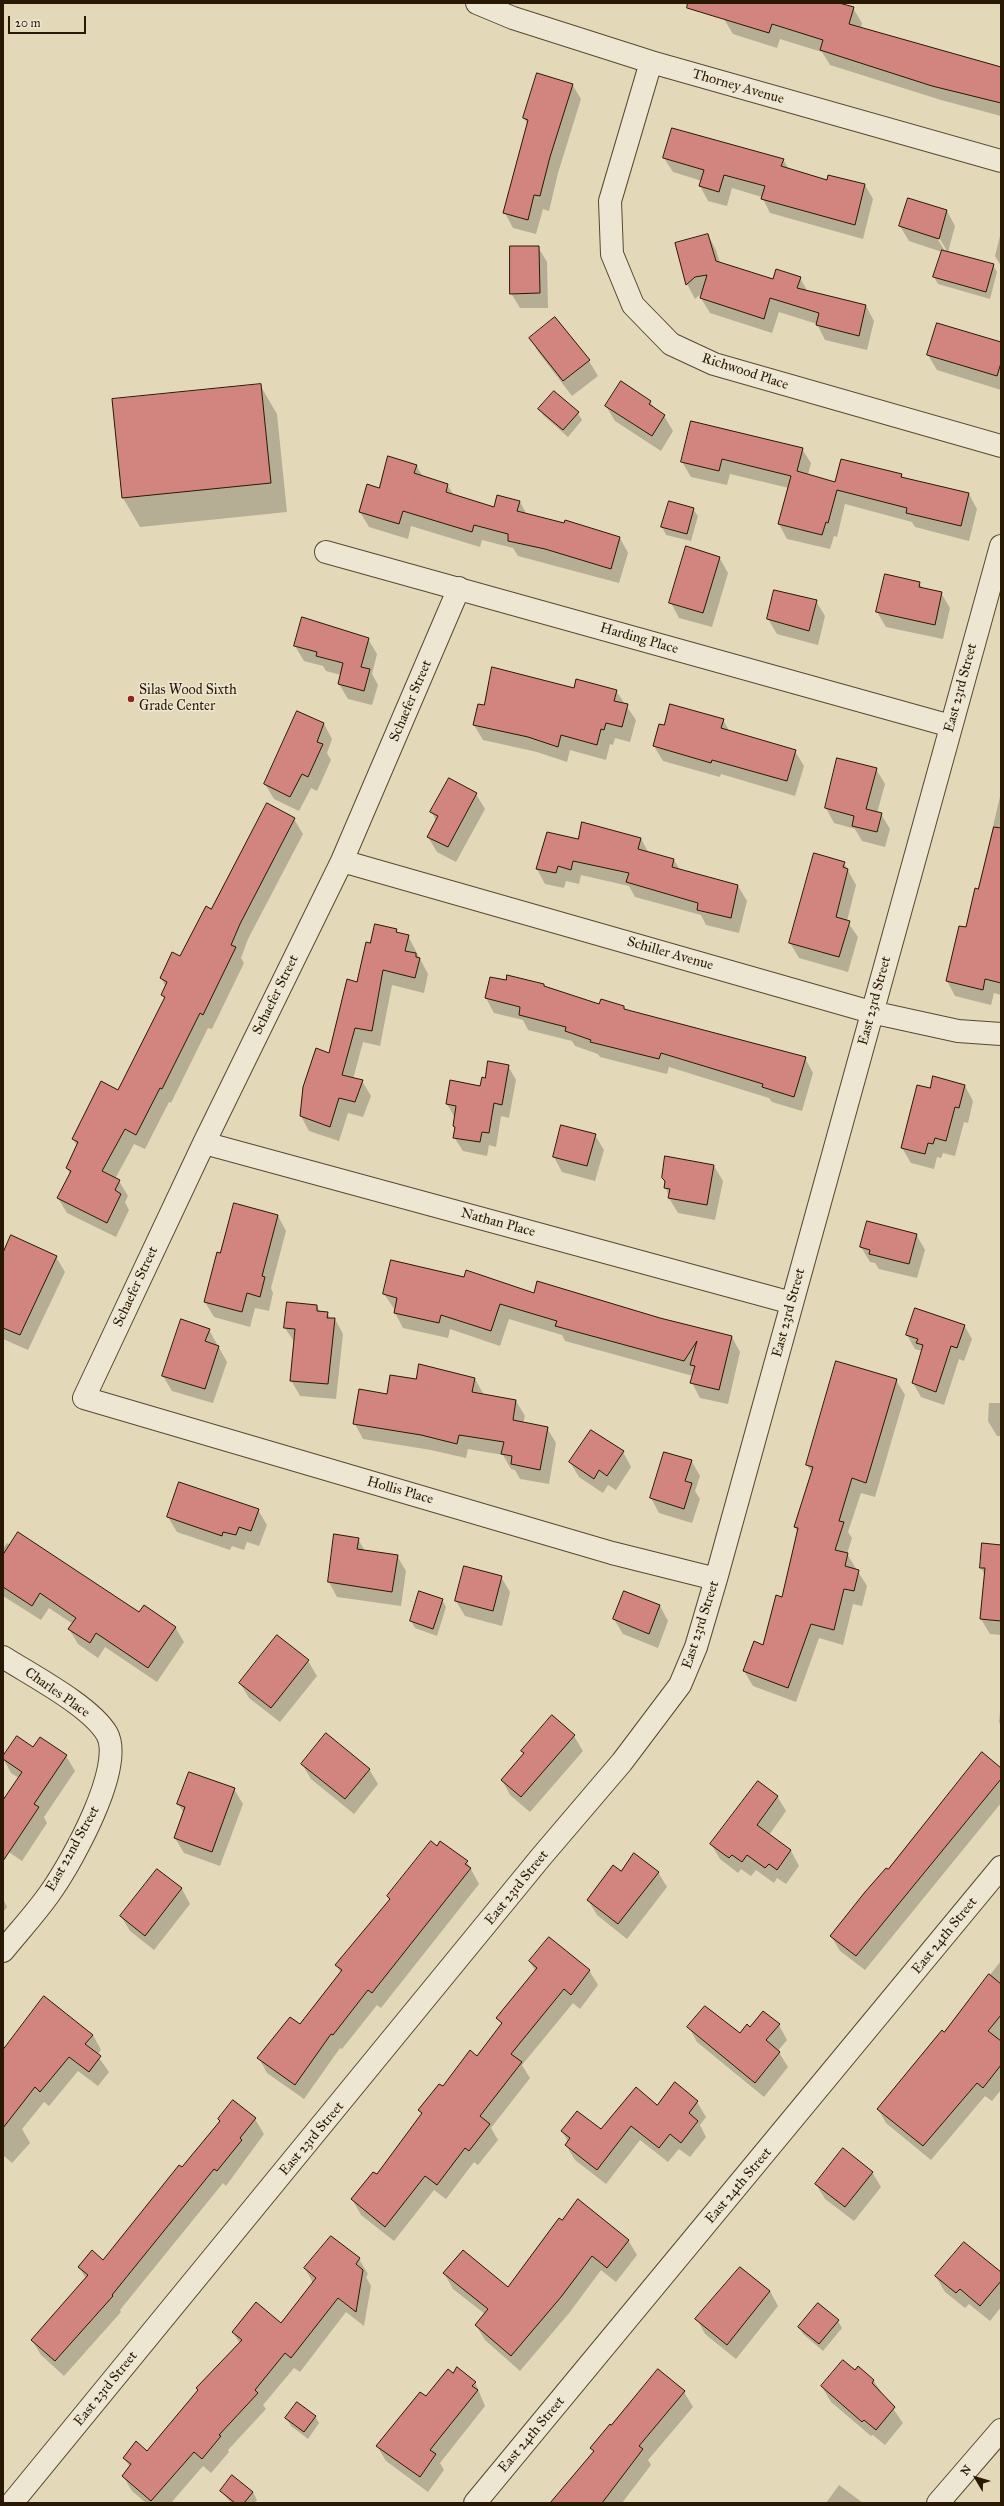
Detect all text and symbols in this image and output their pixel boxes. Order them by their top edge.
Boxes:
scale bar [10,8,88,34]
text: 20 m [15,16,41,30]
street label: Thorney Avenue [690,66,786,108]
street label: Richwood Place [700,350,790,394]
street label: Harding Place [598,620,680,658]
street label: East 23rd Street [941,642,981,734]
street label: Schaefer Street [386,658,436,744]
place label: Silas Wood Sixth Grade Center [139,683,237,716]
marker: Silas Wood Sixth Grade Center [126,694,136,704]
street label: Schiller Avenue [625,934,715,974]
street label: Schaefer Street [249,952,303,1038]
street label: East 23rd Street [855,955,895,1047]
street label: Nathan Place [459,1205,537,1241]
street label: Schaefer Street [110,1244,162,1330]
street label: East 23rd Street [769,1267,809,1359]
street label: Hollis Place [365,1474,435,1508]
street label: East 23rd Street [679,1579,723,1671]
street label: Charles Place [21,1664,93,1722]
street label: East 22nd Street [43,1803,103,1895]
street label: East 23rd Street [482,1847,552,1929]
street label: East 24th Street [909,1894,981,1978]
street label: East 23rd Street [276,2099,348,2179]
street label: East 24th Street [702,2144,776,2228]
street label: East 23rd Street [71,2348,141,2430]
street label: East 24th Street [495,2393,569,2477]
north arrow [956,2458,996,2498]
text: N [958,2463,974,2478]

